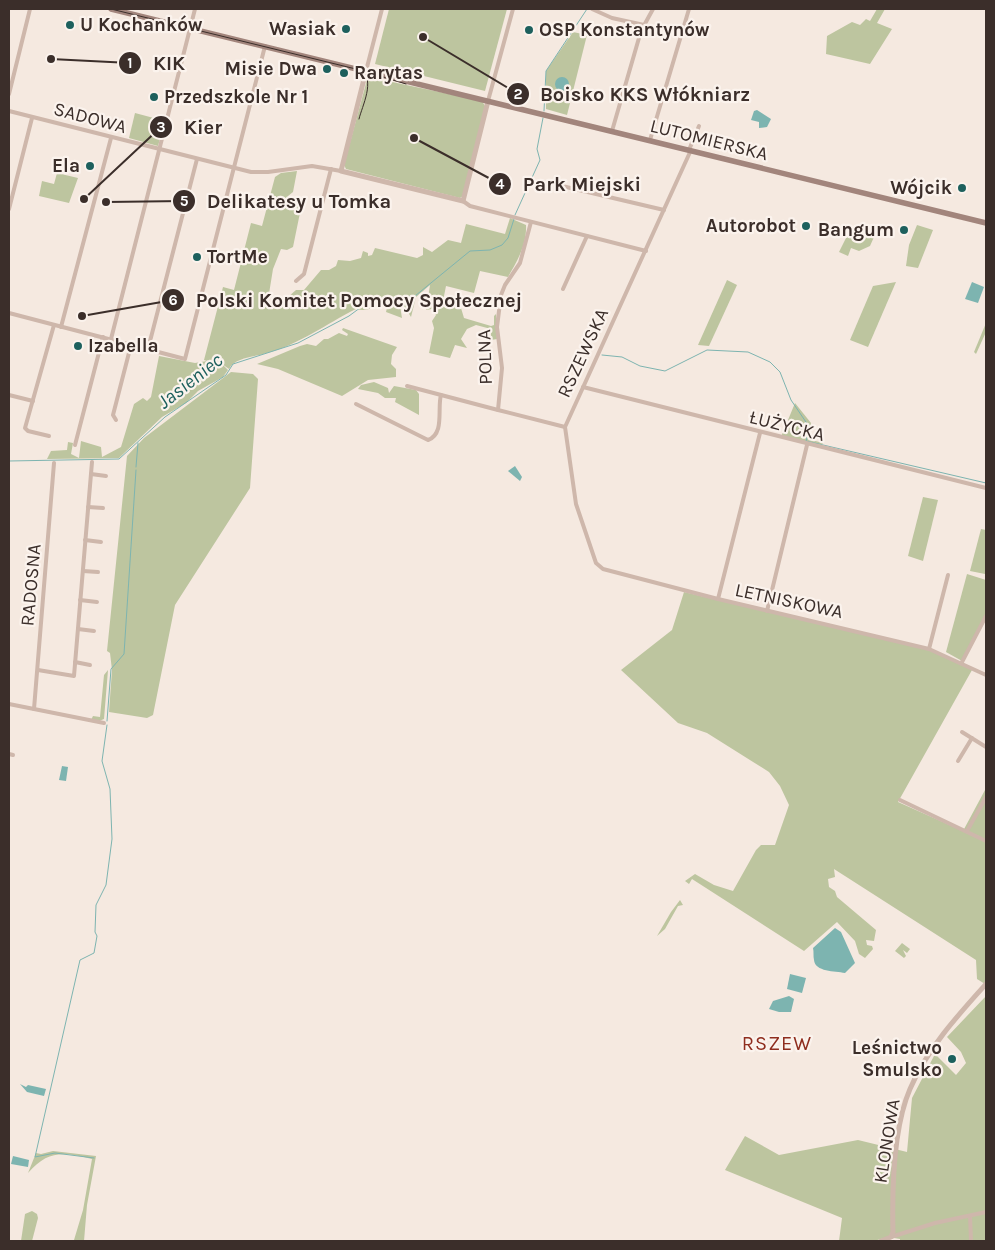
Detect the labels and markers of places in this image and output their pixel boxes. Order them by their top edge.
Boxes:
place label: U Kochanków [80,14,203,36]
place label: Wasiak [269,18,336,40]
marker: U Kochanków [64,19,76,31]
place label: OSP Konstantynów [539,19,710,41]
marker: Wasiak [340,23,352,35]
marker: OSP Konstantynów [523,24,535,36]
callout: KIK [118,46,195,81]
place label: Misie Dwa [224,58,317,80]
place label: Rarytas [354,62,423,84]
marker: Misie Dwa [321,63,333,75]
marker: Rarytas [338,67,350,79]
callout: Boisko KKS Włókniarz [505,76,760,111]
place label: Przedszkole Nr 1 [164,86,308,108]
marker: Przedszkole Nr 1 [148,91,160,103]
callout: Kier [149,109,232,144]
place label: Ela [52,155,80,177]
marker: Ela [84,160,96,172]
callout: Park Miejski [488,167,651,202]
place label: Wójcik [890,177,952,199]
marker: Wójcik [956,182,968,194]
callout: Delikatesy u Tomka [172,183,402,218]
place label: Autorobot [706,215,796,237]
place label: Bangum [818,219,894,241]
marker: Autorobot [800,220,812,232]
marker: Bangum [898,224,910,236]
place label: TortMe [207,246,268,268]
marker: TortMe [191,251,203,263]
callout: Polski Komitet Pomocy Społecznej [161,282,532,317]
place label: Izabella [88,335,159,357]
marker: Izabella [72,340,84,352]
place label: Leśnictwo Smulsko [852,1037,942,1081]
marker: Leśnictwo Smulsko [946,1053,958,1065]

